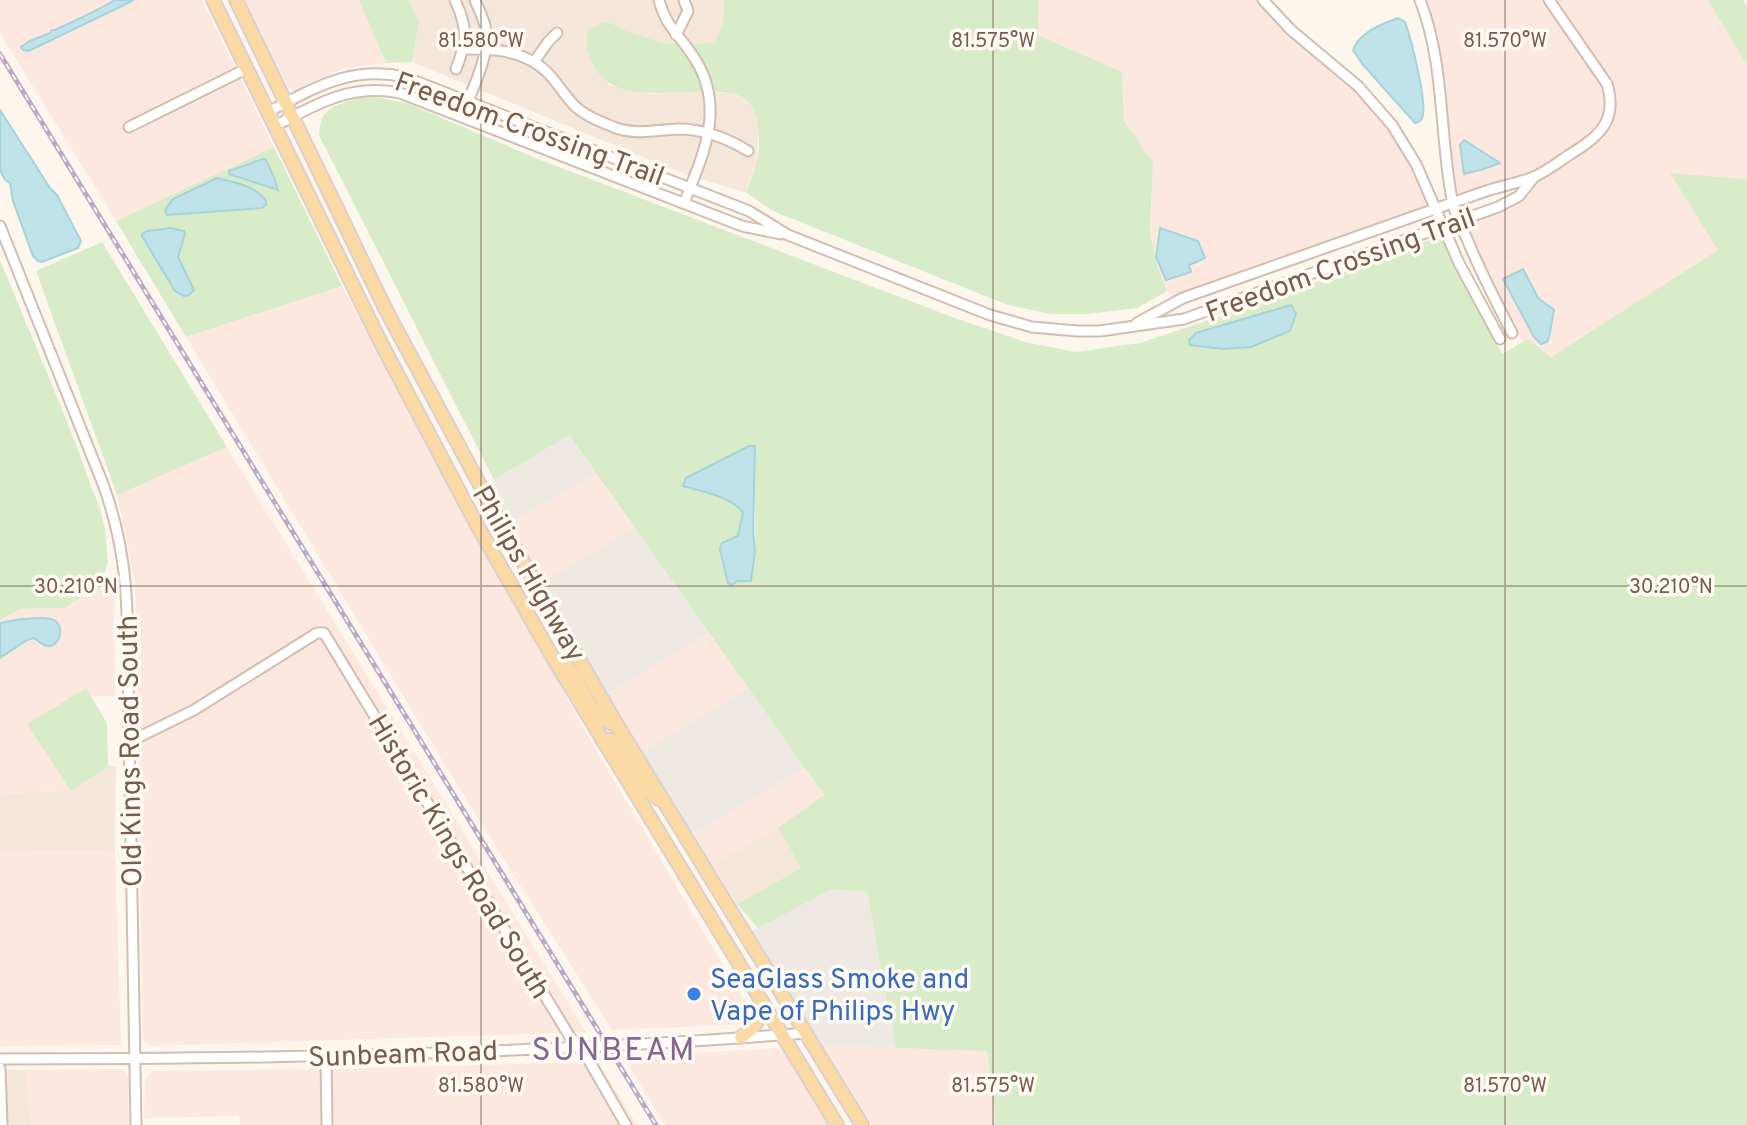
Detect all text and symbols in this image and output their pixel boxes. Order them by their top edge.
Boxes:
text: 81.580°W [438,29,524,55]
text: 81.575°W [951,29,1035,55]
text: 81.570°W [1463,29,1547,55]
street label: Freedom Crossing Trail [389,65,669,196]
street label: Freedom Crossing Trail [1201,201,1481,332]
street label: Philips Highway [462,480,592,669]
text: 30.210°N [34,575,118,601]
text: 30.210°N [1629,575,1713,601]
street label: Old Kings Road South [112,615,152,887]
street label: Historic Kings Road South [358,709,557,1006]
place label: SeaGlass Smoke and Vape of Philips Hwy [710,963,969,1031]
marker: SeaGlass Smoke and Vape of Philips Hwy [685,985,703,1003]
district label: SUNBEAM [532,1032,696,1072]
street label: Sunbeam Road [308,1035,499,1077]
text: 81.580°W [438,1074,524,1100]
text: 81.575°W [951,1074,1035,1100]
text: 81.570°W [1463,1074,1547,1100]

